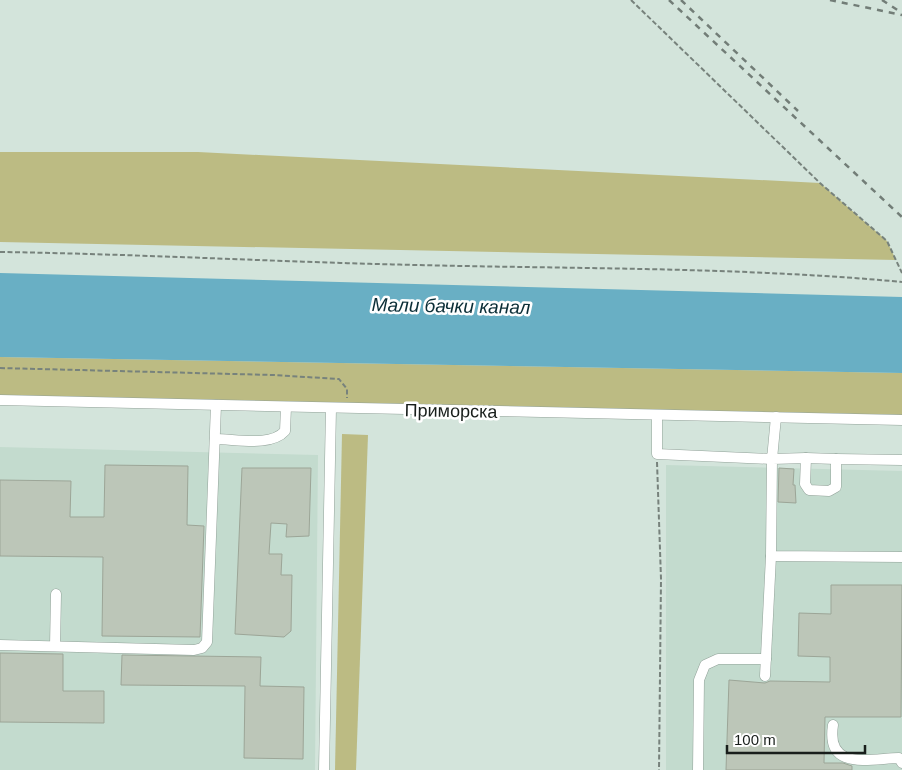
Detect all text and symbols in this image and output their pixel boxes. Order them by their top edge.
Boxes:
water label: Мали бачки канал [372,294,531,318]
street label: Приморска [404,400,498,422]
scale bar [727,722,864,754]
text: 100 m [734,731,776,748]

